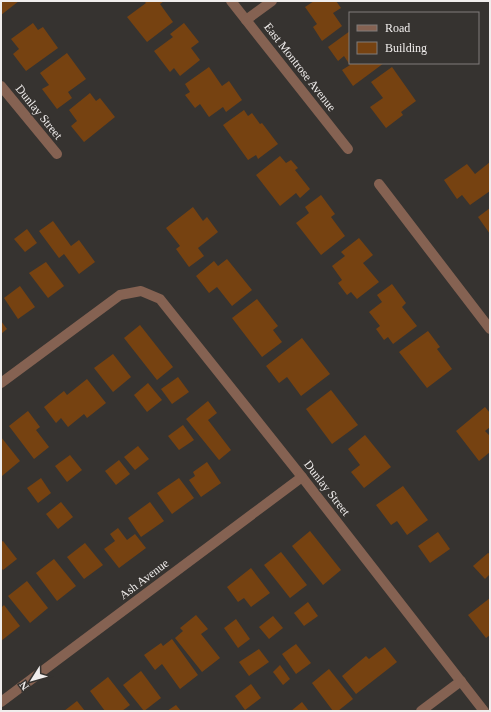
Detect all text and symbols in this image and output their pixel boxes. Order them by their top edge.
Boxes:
legend [349,12,479,64]
street label: East Montrose Avenue [261,20,339,114]
text: Road [385,21,410,35]
text: Building [385,41,427,55]
street label: Dunlay Street [13,82,66,143]
street label: Dunlay Street [301,458,353,519]
street label: Ash Avenue [117,556,171,602]
north arrow [12,660,52,700]
text: N [17,679,31,693]

